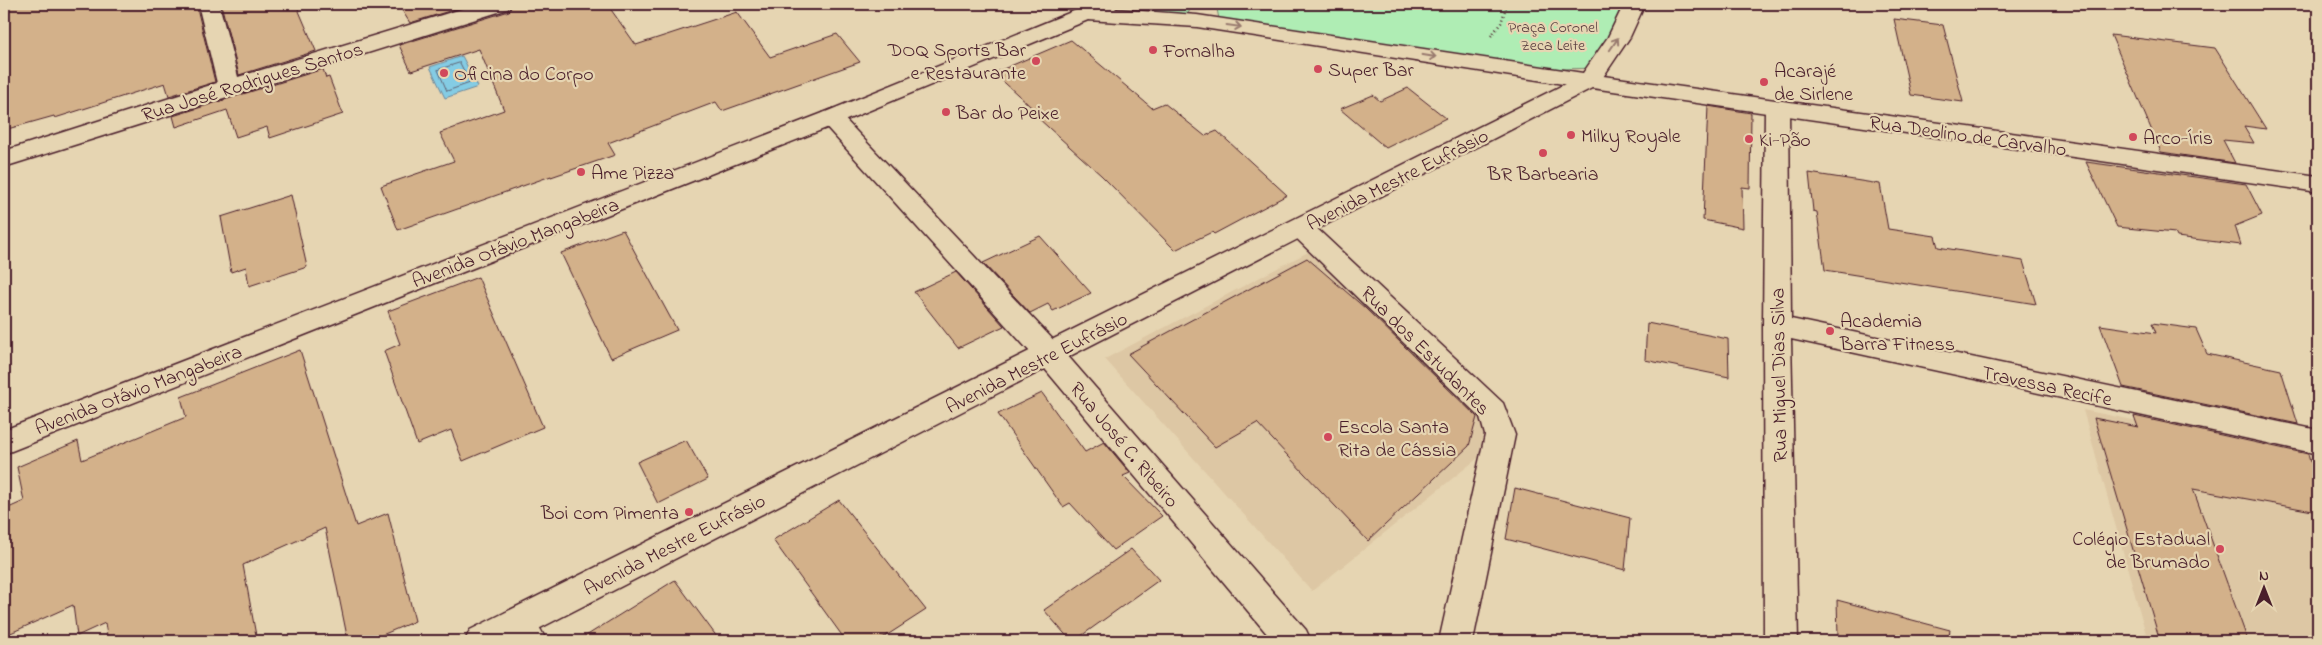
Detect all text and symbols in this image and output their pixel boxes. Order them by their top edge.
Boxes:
park label: Praça Coronel Zeca Leite [1508,16,1598,58]
one-way arrow [1226,22,1242,32]
street label: Rua José Rodrigues Santos [138,36,367,132]
place label: DOQ Sports Bar e Restaurante [887,37,1027,89]
one-way arrow [1609,37,1619,51]
place label: Fornalha [1162,38,1235,67]
marker: Fornalha [1147,44,1159,56]
one-way arrow [1421,51,1437,61]
marker: DOQ Sports Bar e Restaurante [1030,55,1042,67]
place label: Super Bar [1328,57,1415,86]
place label: Acarajé de Sirlene [1774,58,1853,110]
place label: Oficina do Corpo [454,61,594,90]
marker: Super Bar [1312,63,1324,75]
marker: Oficina do Corpo [438,67,450,79]
marker: Acarajé de Sirlene [1758,76,1770,88]
place label: Bar do Peixe [955,100,1059,129]
marker: Bar do Peixe [940,106,952,118]
street label: Rua Deolino de Carvalho [1867,109,2068,166]
street label: Avenida Mestre Eufrásio [1302,123,1494,240]
place label: Milky Royale [1581,123,1681,152]
place label: Arco-Íris [2143,125,2213,154]
place label: Ki-Pão [1759,127,1811,156]
marker: Milky Royale [1565,129,1577,141]
marker: Arco-Íris [2127,131,2139,143]
marker: Ki-Pão [1743,133,1755,145]
marker: BR Barbearia [1537,147,1549,159]
place label: Ame Pizza [591,160,674,189]
place label: BR Barbearia [1487,161,1598,190]
marker: Ame Pizza [575,166,587,178]
street label: Avenida Otávio Mangabeira [408,191,624,298]
street label: Rua dos Estudantes [1353,280,1496,423]
street label: Rua Miguel Dias Silva [1764,288,1798,462]
street label: Avenida Mestre Eufrásio [941,306,1133,423]
place label: Academia Barra Fitness [1839,308,1955,360]
marker: Academia Barra Fitness [1824,325,1836,337]
street label: Avenida Otávio Mangabeira [31,338,247,445]
street label: Travessa Recife [1979,359,2114,415]
street label: Rua José C. Ribeiro [1062,376,1185,515]
place label: Escola Santa Rita de Cássia [1338,414,1456,466]
marker: Escola Santa Rita de Cássia [1322,431,1334,443]
street label: Avenida Mestre Eufrásio [579,488,771,605]
place label: Boi com Pimenta [540,500,679,529]
marker: Boi com Pimenta [683,506,695,518]
place label: Colégio Estadual de Brumado [2072,526,2210,578]
marker: Colégio Estadual de Brumado [2214,543,2226,555]
north arrow [2240,562,2290,612]
text: N [2259,566,2269,587]

